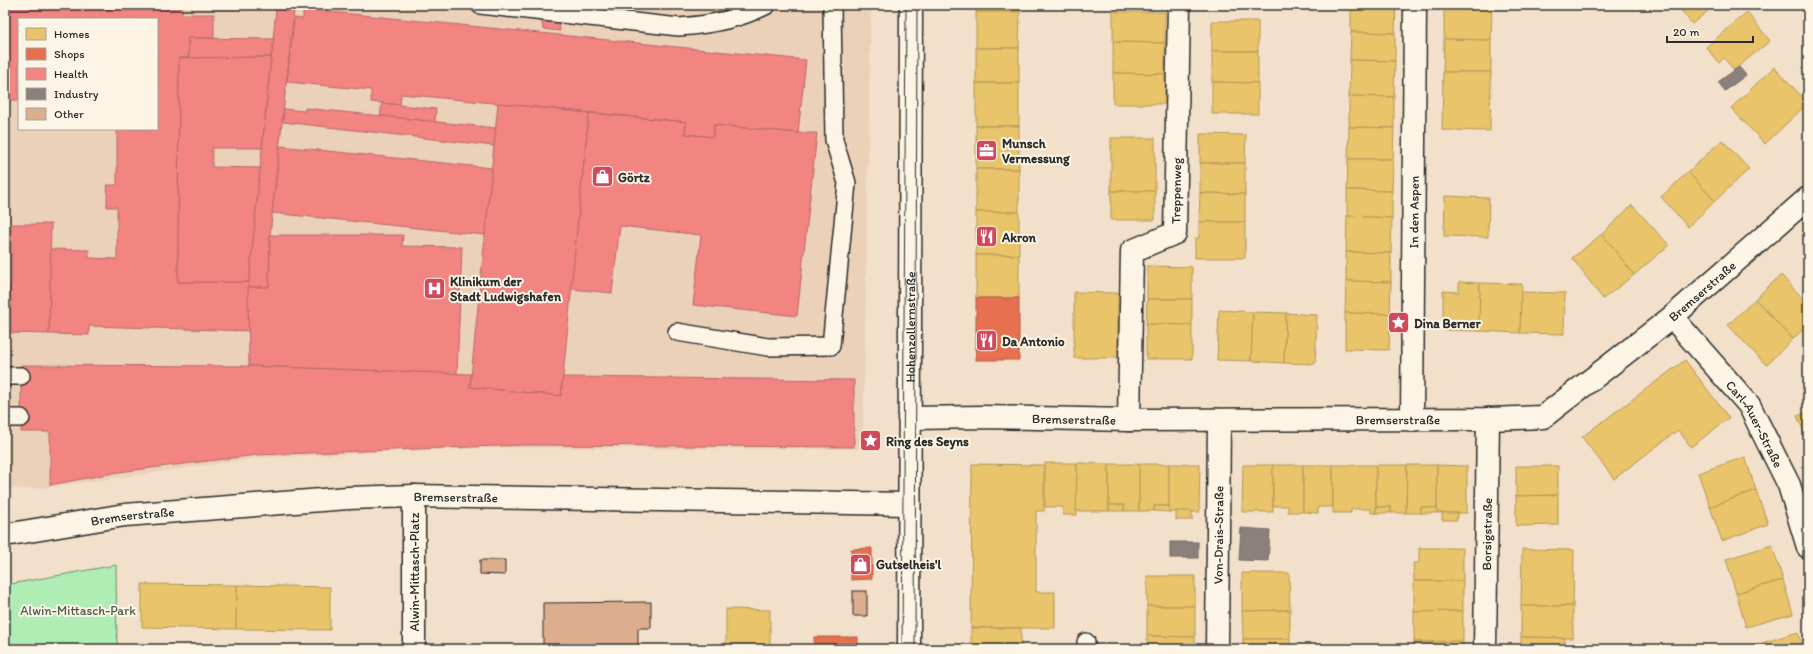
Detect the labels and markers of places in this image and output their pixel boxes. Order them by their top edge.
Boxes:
place label: Munsch Vermessung [1002,136,1070,167]
office icon: Munsch Vermessung [974,137,1000,163]
shop icon: Görtz [589,164,615,190]
place label: Görtz [618,170,651,185]
restaurant icon: Akron [974,224,1000,250]
place label: Akron [1001,230,1037,245]
place label: Klinikum der Stadt Ludwigshafen [450,274,562,305]
hospital icon: Klinikum der Stadt Ludwigshafen [422,275,448,301]
place icon: Dina Berner [1386,310,1412,336]
place label: Dina Berner [1414,316,1482,331]
restaurant icon: Da Antonio [973,328,999,354]
place label: Da Antonio [1002,334,1065,349]
place icon: Ring des Seyns [857,428,883,454]
place label: Ring des Seyns [886,434,969,450]
shop icon: Gutselheis'l [848,551,874,577]
place label: Gutselheis'l [876,557,941,572]

